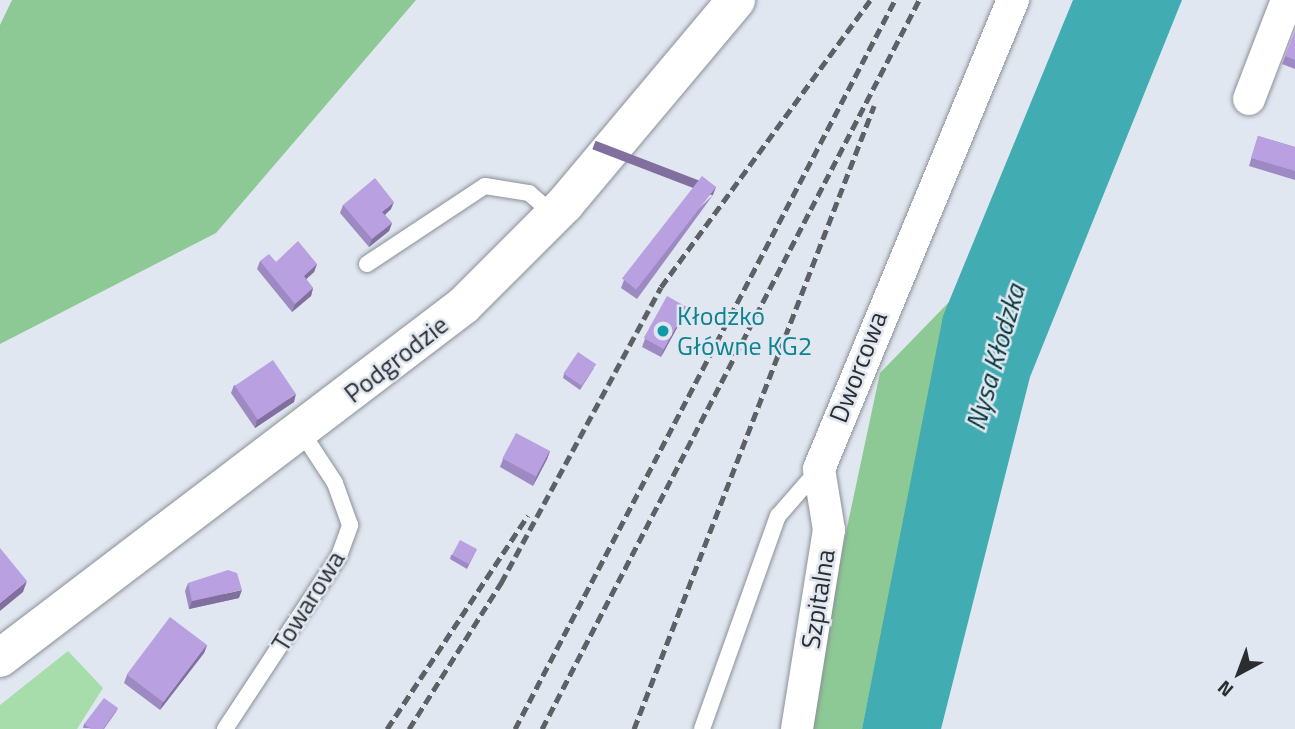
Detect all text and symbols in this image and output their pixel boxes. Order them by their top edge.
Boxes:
water label: Nysa Kłodzka [958,280,1032,434]
place label: Kłodzko Główne KG2 [677,300,812,362]
street label: Dworcowa [823,307,893,427]
street label: Podgrodzie [338,309,454,409]
marker: Kłodzko Główne KG2 [655,323,671,339]
street label: Towarowa [265,545,351,657]
street label: Szpitalna [795,547,841,651]
north arrow [1204,638,1274,708]
text: N [1210,674,1239,704]

